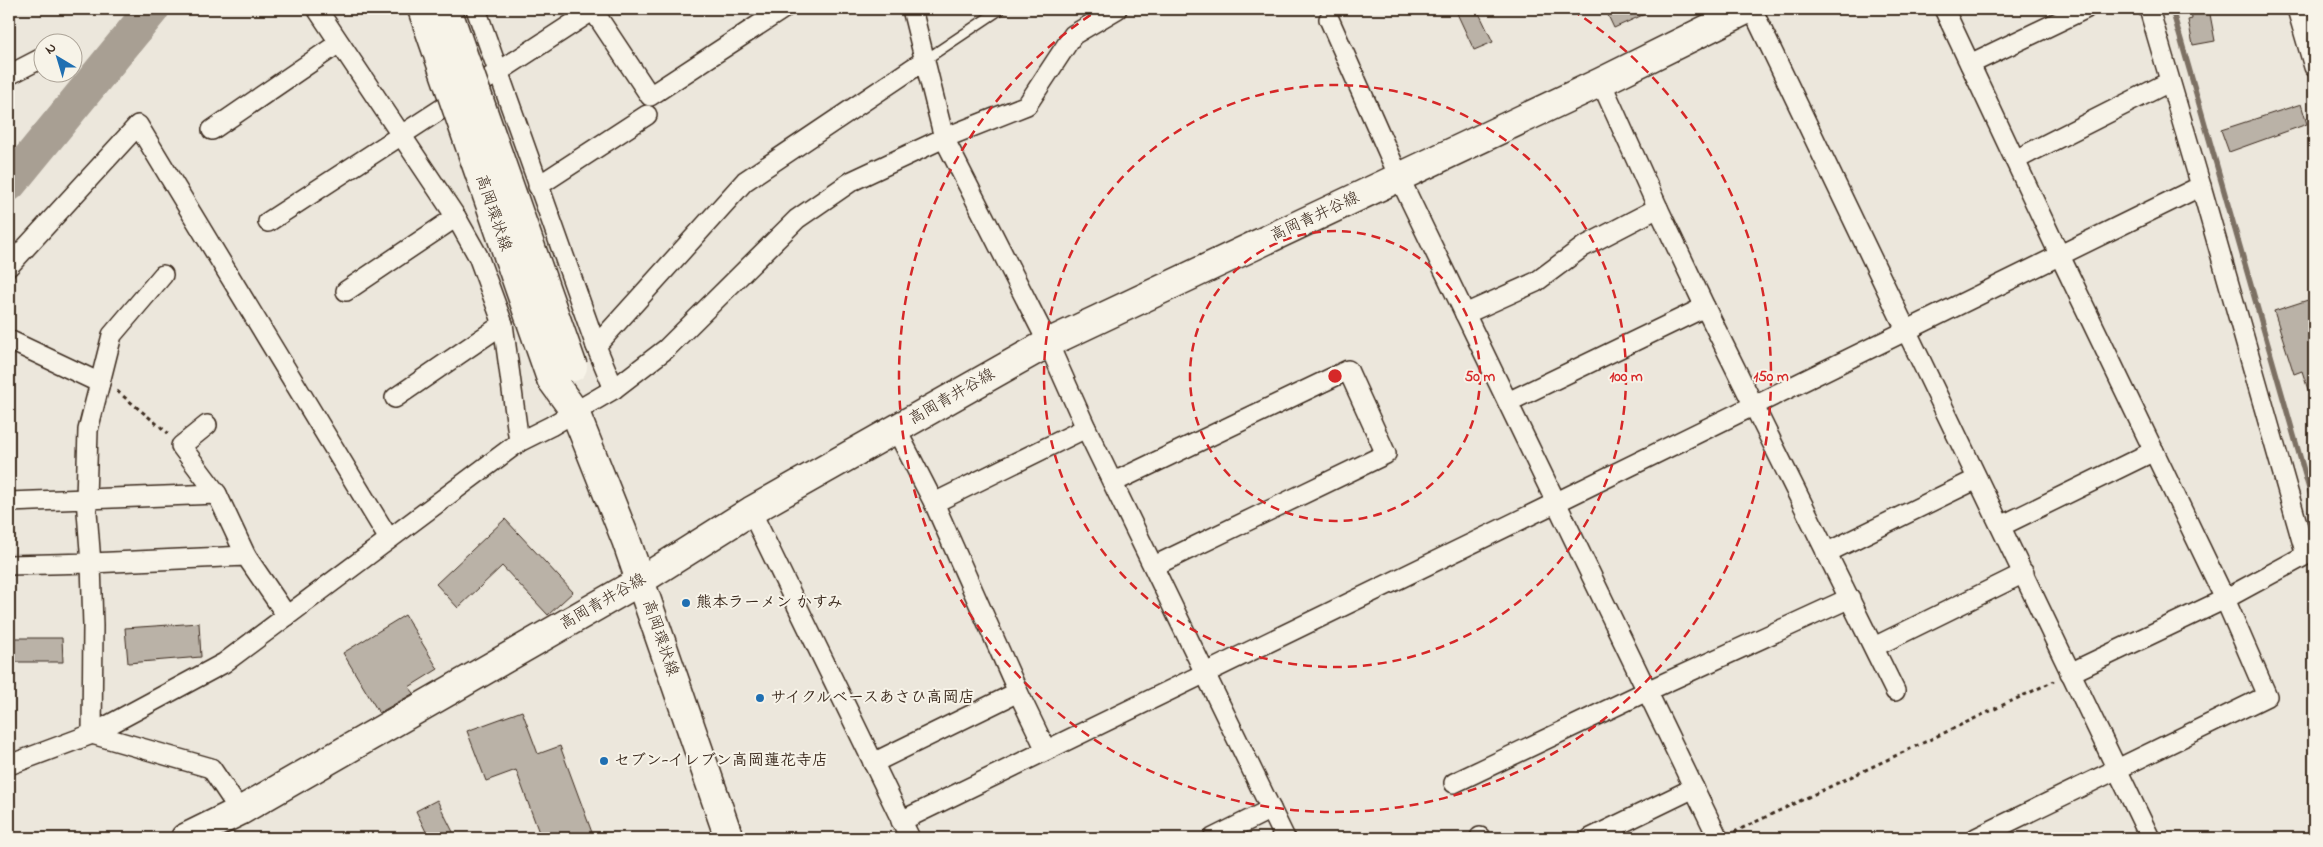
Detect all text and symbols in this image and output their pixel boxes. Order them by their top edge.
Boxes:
north arrow [32,32,82,82]
text: N [41,38,61,60]
street label: 高岡環状線 [469,171,517,255]
street label: 高岡青井谷線 [1266,186,1364,248]
street label: 高岡青井谷線 [904,363,1000,431]
text: 50 m [1465,366,1496,388]
text: 100 m [1609,366,1643,388]
text: 150 m [1753,366,1789,388]
centre of rings [1326,367,1344,385]
street label: 高岡青井谷線 [555,568,651,636]
place label: 熊本ラーメン かすみ [696,591,843,615]
street label: 高岡環状線 [636,596,684,680]
marker: 熊本ラーメン かすみ [680,597,692,609]
place label: サイクルベースあさひ高岡店 [770,686,975,710]
marker: サイクルベースあさひ高岡店 [754,692,766,704]
place label: セブン-イレブン高岡蓮花寺店 [614,749,828,773]
marker: セブン-イレブン高岡蓮花寺店 [598,755,610,767]

